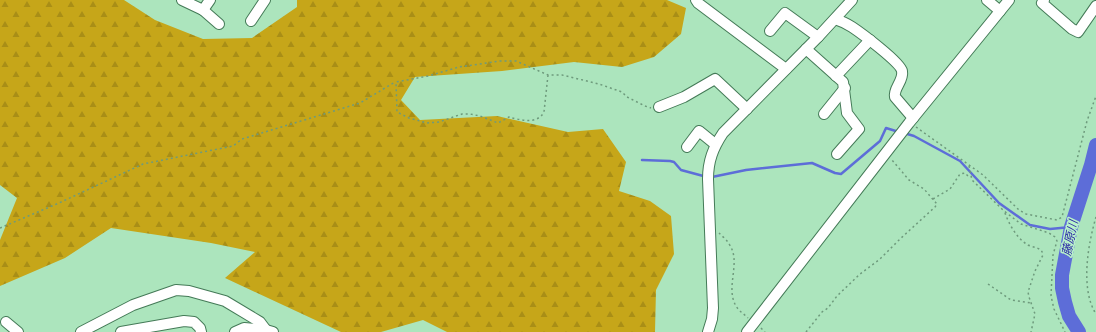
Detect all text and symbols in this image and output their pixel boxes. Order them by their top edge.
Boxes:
water label: 藤原川 [1059,217,1081,257]

